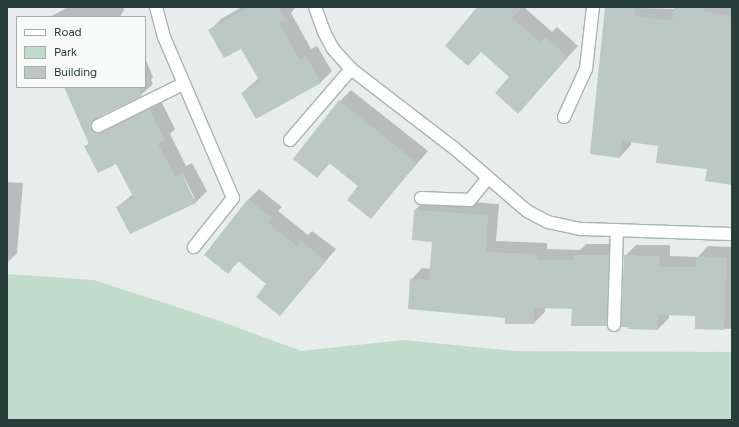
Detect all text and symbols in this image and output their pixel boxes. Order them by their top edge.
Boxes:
legend [16,16,146,88]
text: Road [54,25,82,39]
text: Park [54,45,77,59]
text: Building [54,65,97,79]

